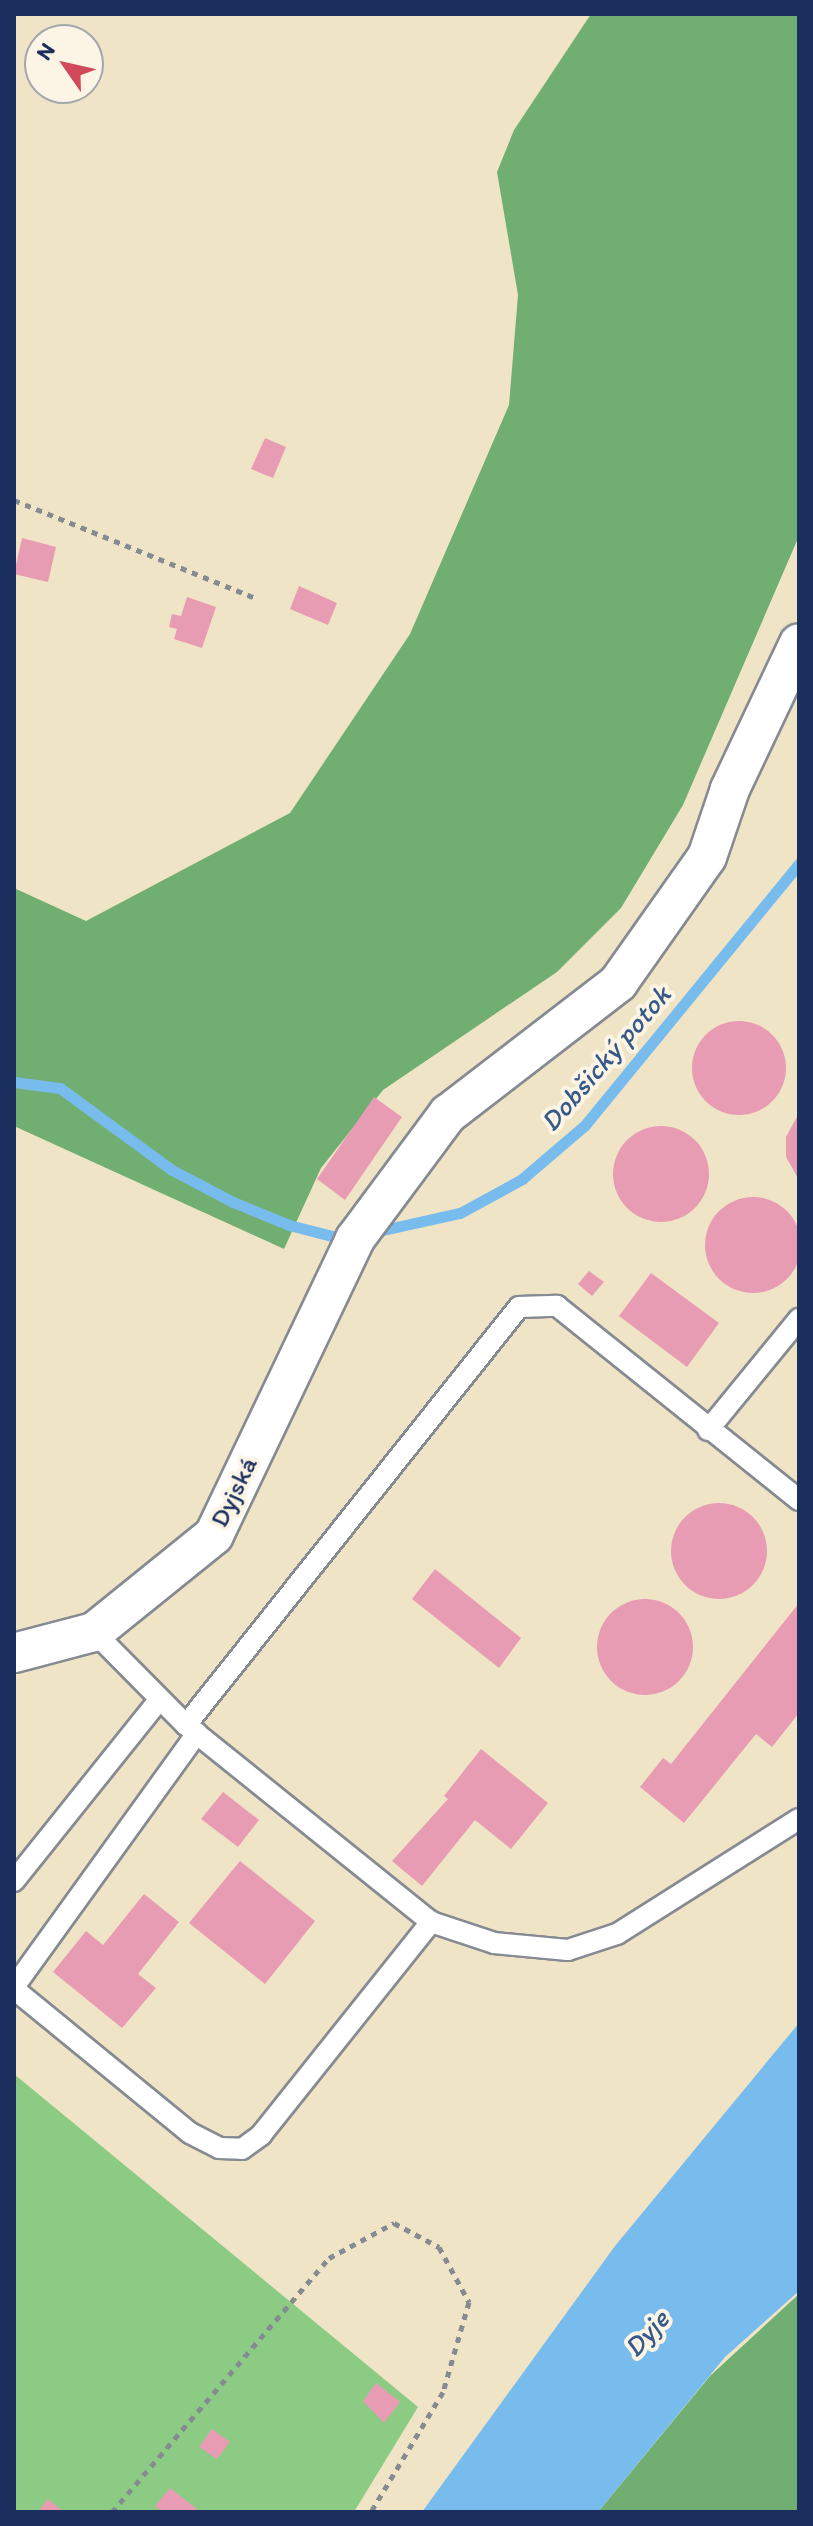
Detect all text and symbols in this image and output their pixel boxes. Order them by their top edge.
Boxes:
north arrow [24,24,104,104]
text: N [30,38,61,65]
water label: Dobšický potok [533,978,677,1138]
street label: Dyjská [204,1452,264,1532]
water label: Dyje [616,2303,676,2363]

